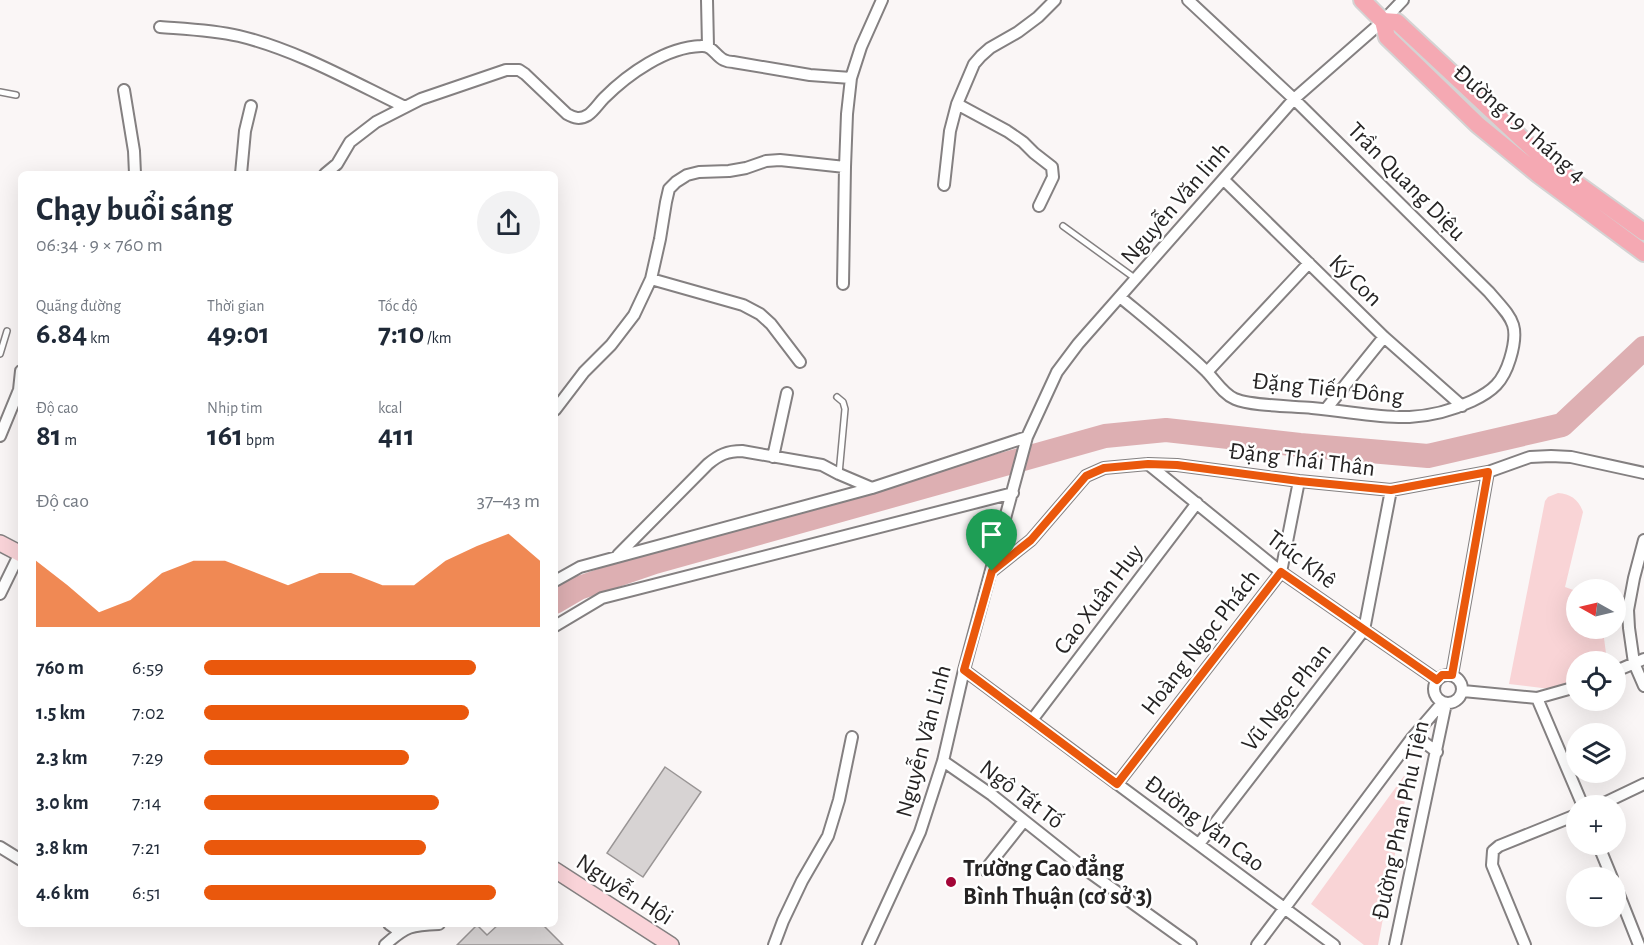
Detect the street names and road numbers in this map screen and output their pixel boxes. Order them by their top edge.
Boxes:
street label: Đường 19 Tháng 4 [1449,60,1590,187]
street label: Trần Quang Diệu [1343,118,1470,245]
street label: Nguyễn Văn linh [1116,137,1235,269]
street label: Ký Con [1324,250,1386,311]
street label: Đặng Tiến Đông [1251,369,1405,409]
street label: Đặng Thái Thân [1227,439,1376,481]
street label: Trúc Khê [1262,526,1341,593]
street label: Cao Xuân Huy [1050,540,1148,659]
street label: Hoàng Ngọc Phách [1137,566,1265,720]
street label: Vũ Ngọc Phan [1238,639,1336,756]
street label: Nguyễn Văn Linh [891,662,956,820]
street label: Đường Phan Phu Tiên [1368,718,1434,922]
street label: Ngô Tất Tố [975,756,1068,834]
street label: Đường Văn Cao [1140,771,1269,877]
street label: Nguyễn Hội [572,849,678,930]

